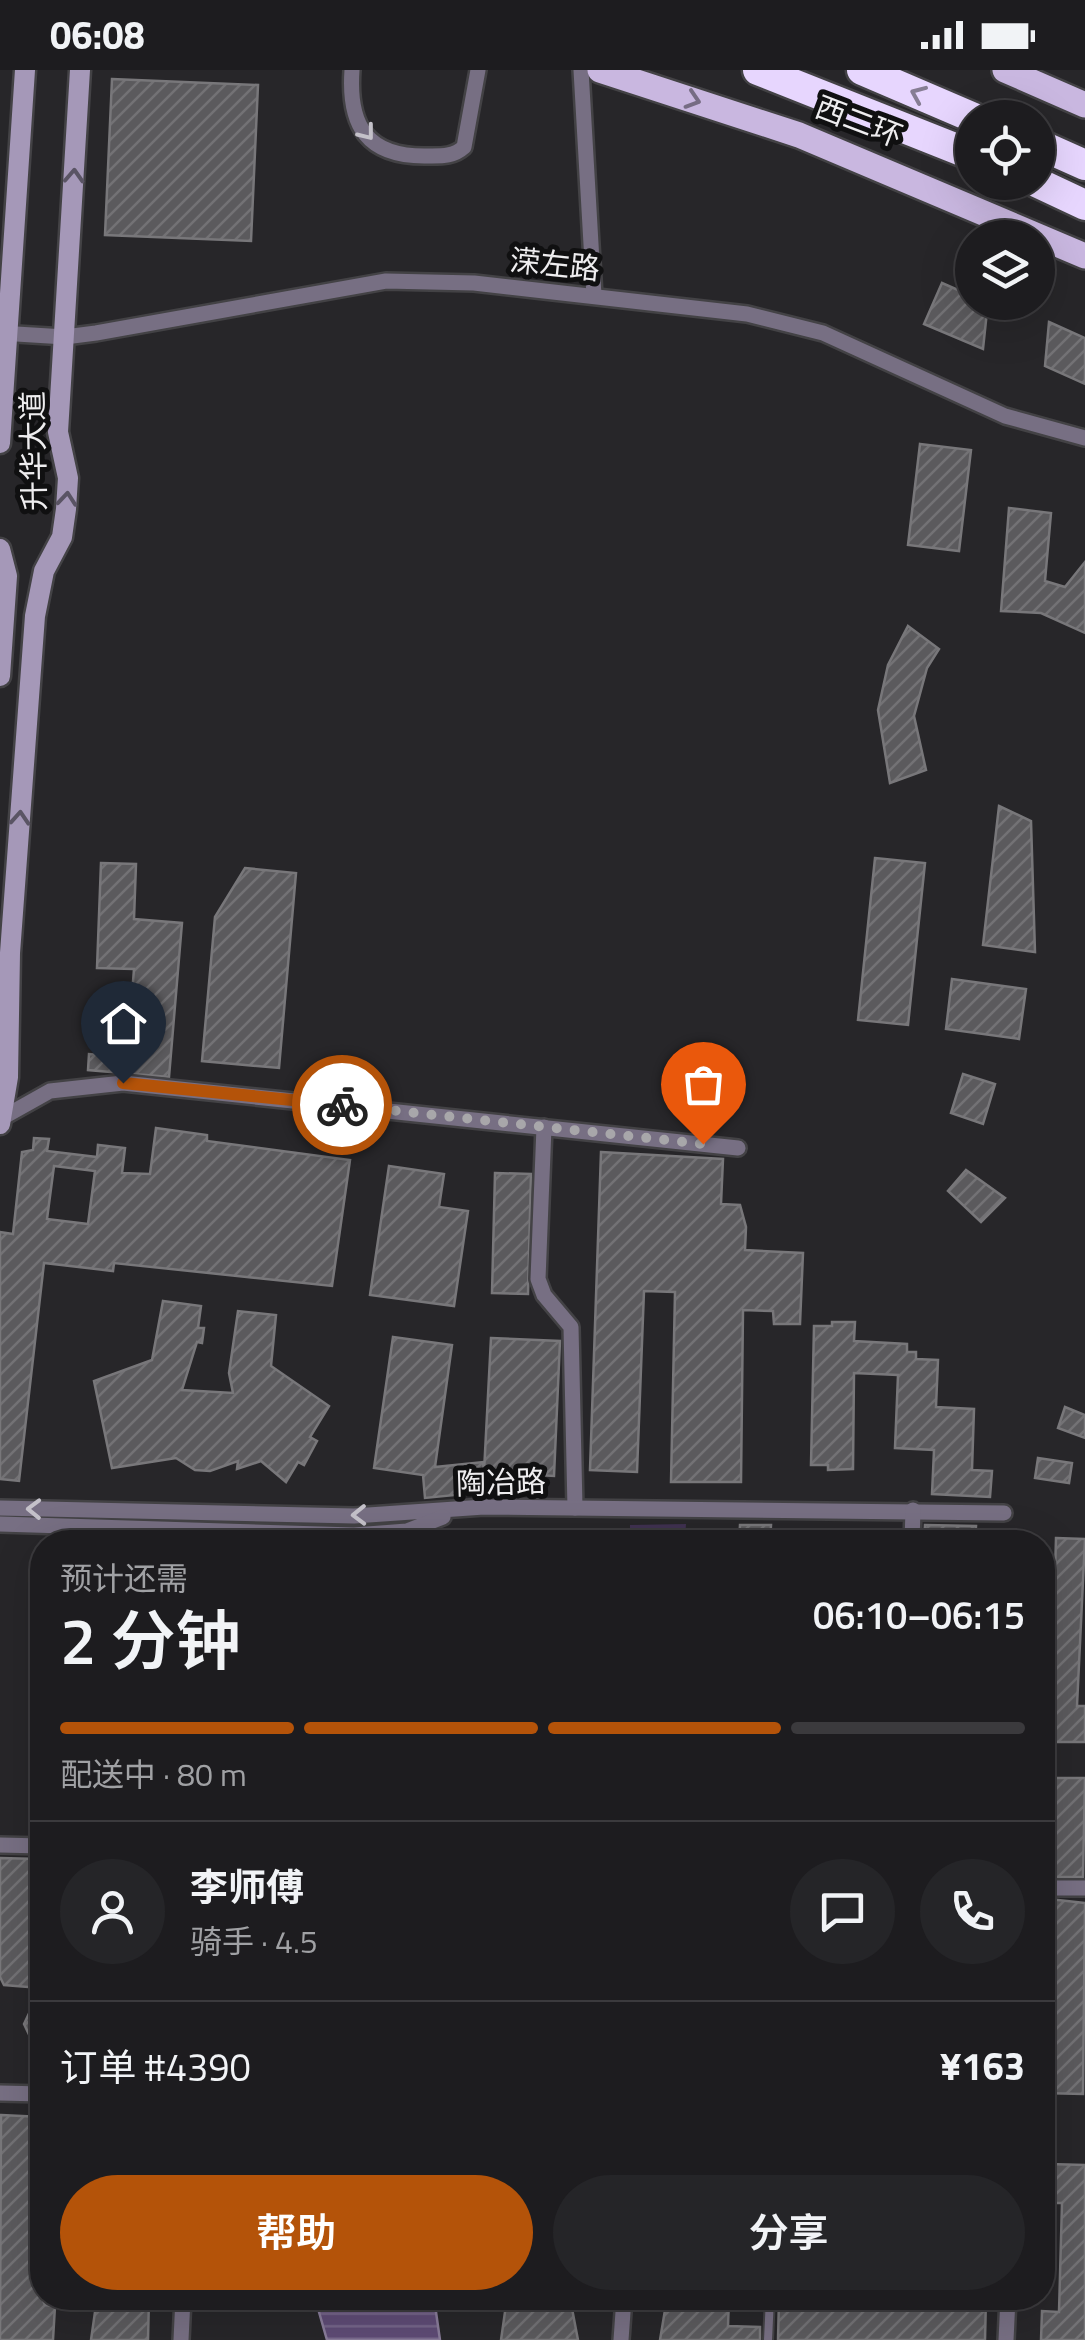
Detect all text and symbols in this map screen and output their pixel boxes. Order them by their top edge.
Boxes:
text: 06:08 [50,6,145,64]
street label: 西二环 [809,83,909,159]
one-way arrow [910,86,928,106]
one-way arrow [683,88,700,108]
map controls [955,100,1055,320]
button: locate [955,100,1055,200]
one-way arrow [356,122,373,140]
one-way arrow [63,167,84,183]
button: layers [955,220,1055,320]
street label: 溁左路 [508,236,602,292]
street label: 升华大道 [9,391,57,511]
one-way arrow [55,490,77,506]
one-way arrow [9,809,31,825]
pin [81,981,166,1084]
icon: home [96,996,151,1051]
pin [661,1042,746,1145]
courier [292,1055,392,1155]
icon: bag [676,1057,731,1112]
icon: bike [315,1078,370,1133]
street label: 陶冶路 [455,1457,547,1507]
one-way arrow [25,1498,41,1519]
one-way arrow [350,1505,366,1526]
text: 预计还需 [60,1554,188,1602]
text: 06:10–06:15 [813,1586,1025,1644]
text: 2 分钟 [60,1590,241,1689]
text: 配送中 · 80 m [60,1750,247,1798]
text: 李师傅 [190,1858,304,1916]
button: person [60,1859,165,1964]
button: chat [790,1859,895,1964]
button: phone [920,1859,1025,1964]
text: 骑手 · 4.5 [190,1917,318,1965]
text: ¥163 [940,2037,1025,2095]
text: 订单 #4390 [60,2038,251,2096]
button: 帮助 [60,2175,533,2290]
button: 分享 [553,2175,1025,2290]

